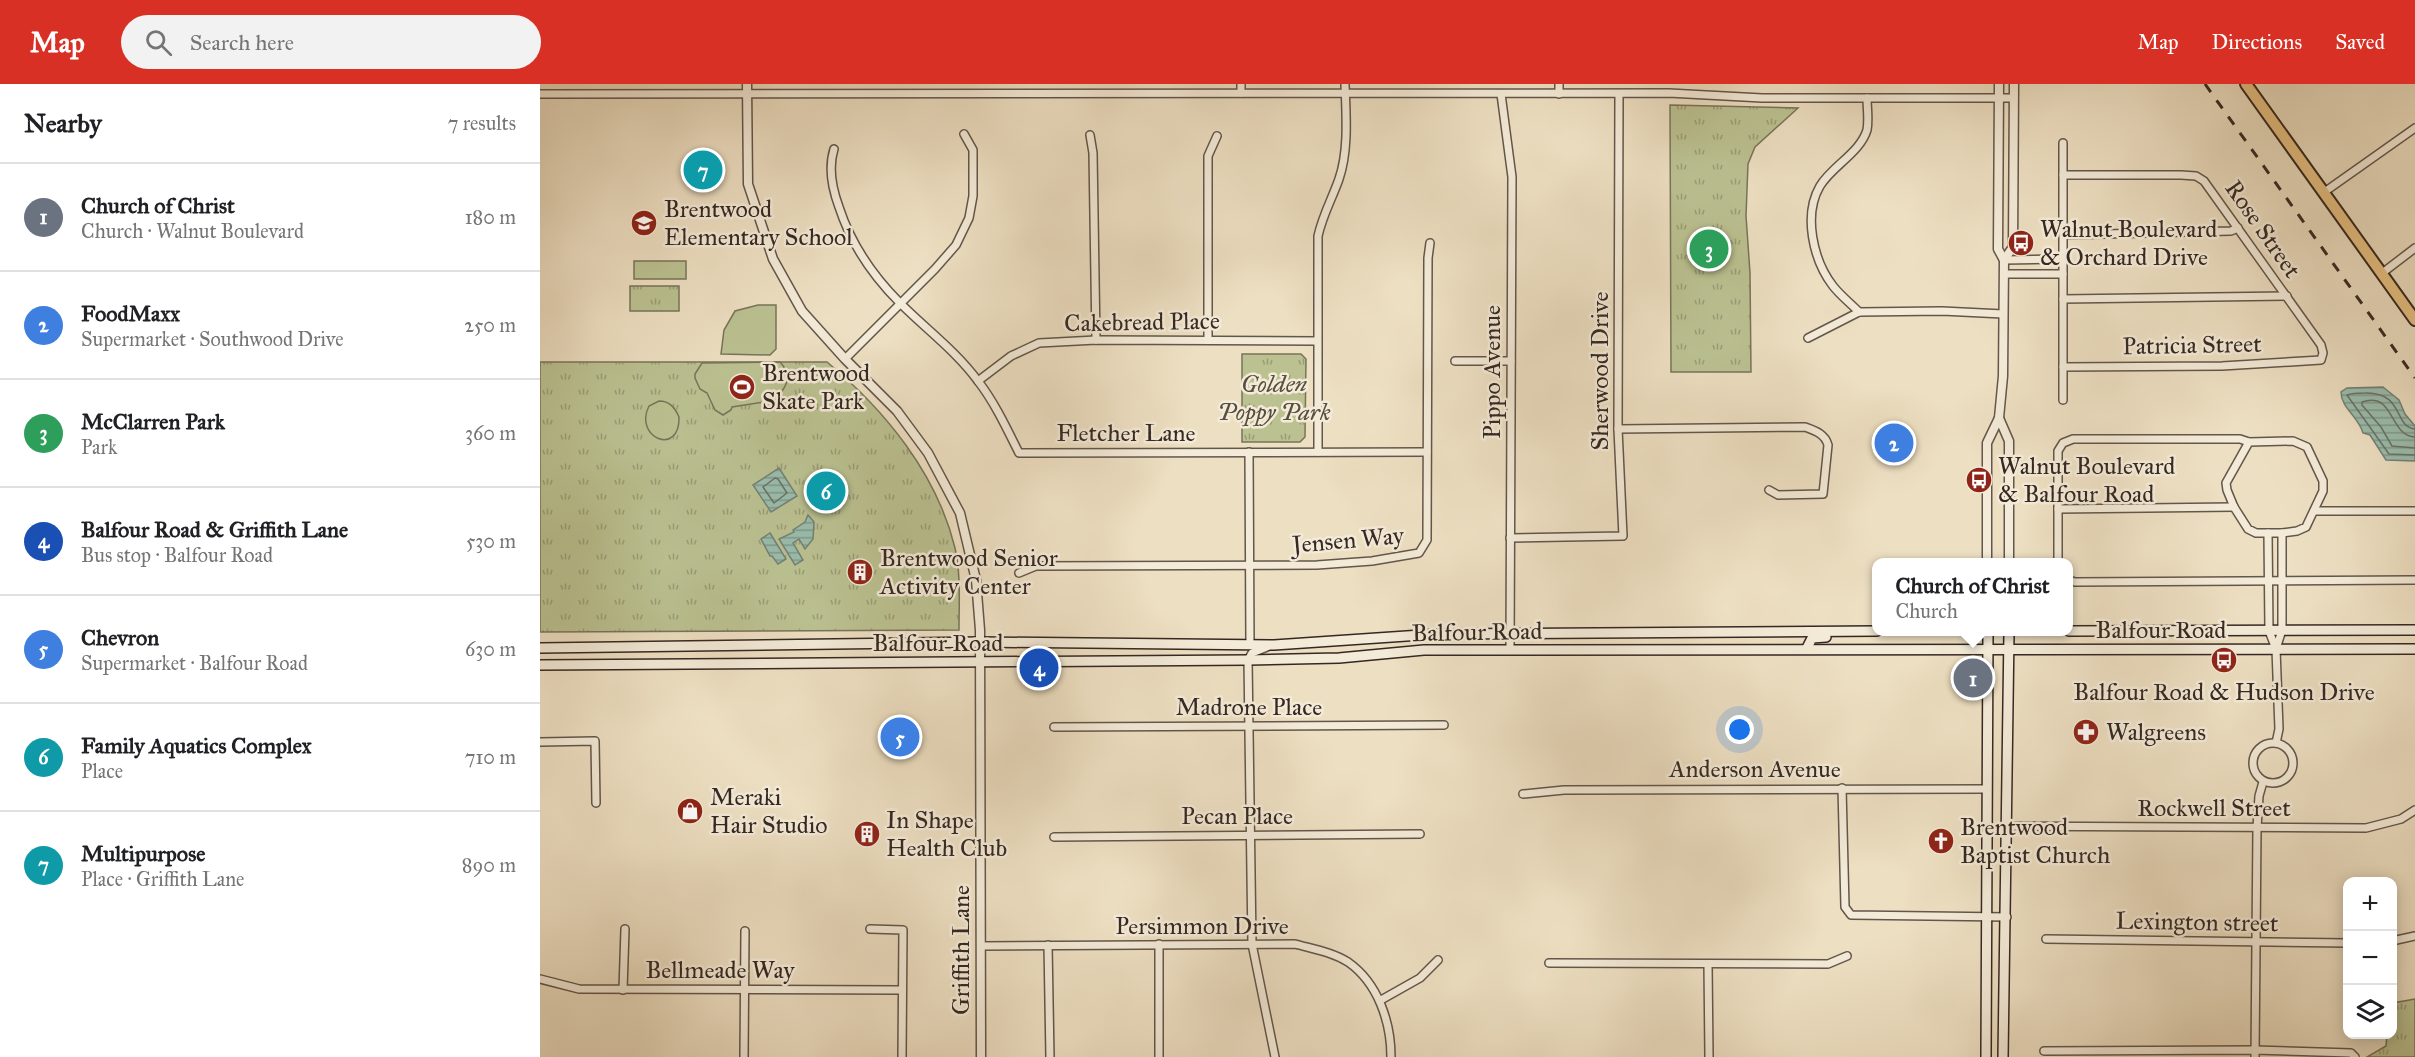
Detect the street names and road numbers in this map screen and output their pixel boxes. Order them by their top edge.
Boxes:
street label: Rose Street [2218,174,2308,284]
street label: Sherwood Drive [1585,291,1615,451]
street label: Pippo Avenue [1477,305,1507,439]
street label: Cakebread Place [1064,306,1220,338]
street label: Patricia Street [2122,329,2262,361]
street label: Fletcher Lane [1057,418,1196,448]
street label: Jensen Way [1288,520,1406,560]
street label: Balfour Road [2096,615,2226,645]
street label: Balfour Road [1411,616,1543,648]
street label: Balfour Road [873,628,1003,658]
street label: Madrone Place [1176,692,1322,722]
street label: Anderson Avenue [1668,754,1841,784]
street label: Rockwell Street [2137,793,2291,823]
street label: Pecan Place [1181,801,1293,831]
street label: Griffith Lane [946,885,976,1015]
street label: Lexington street [2115,906,2279,938]
street label: Persimmon Drive [1115,911,1289,941]
street label: Bellmeade Way [646,955,795,985]

